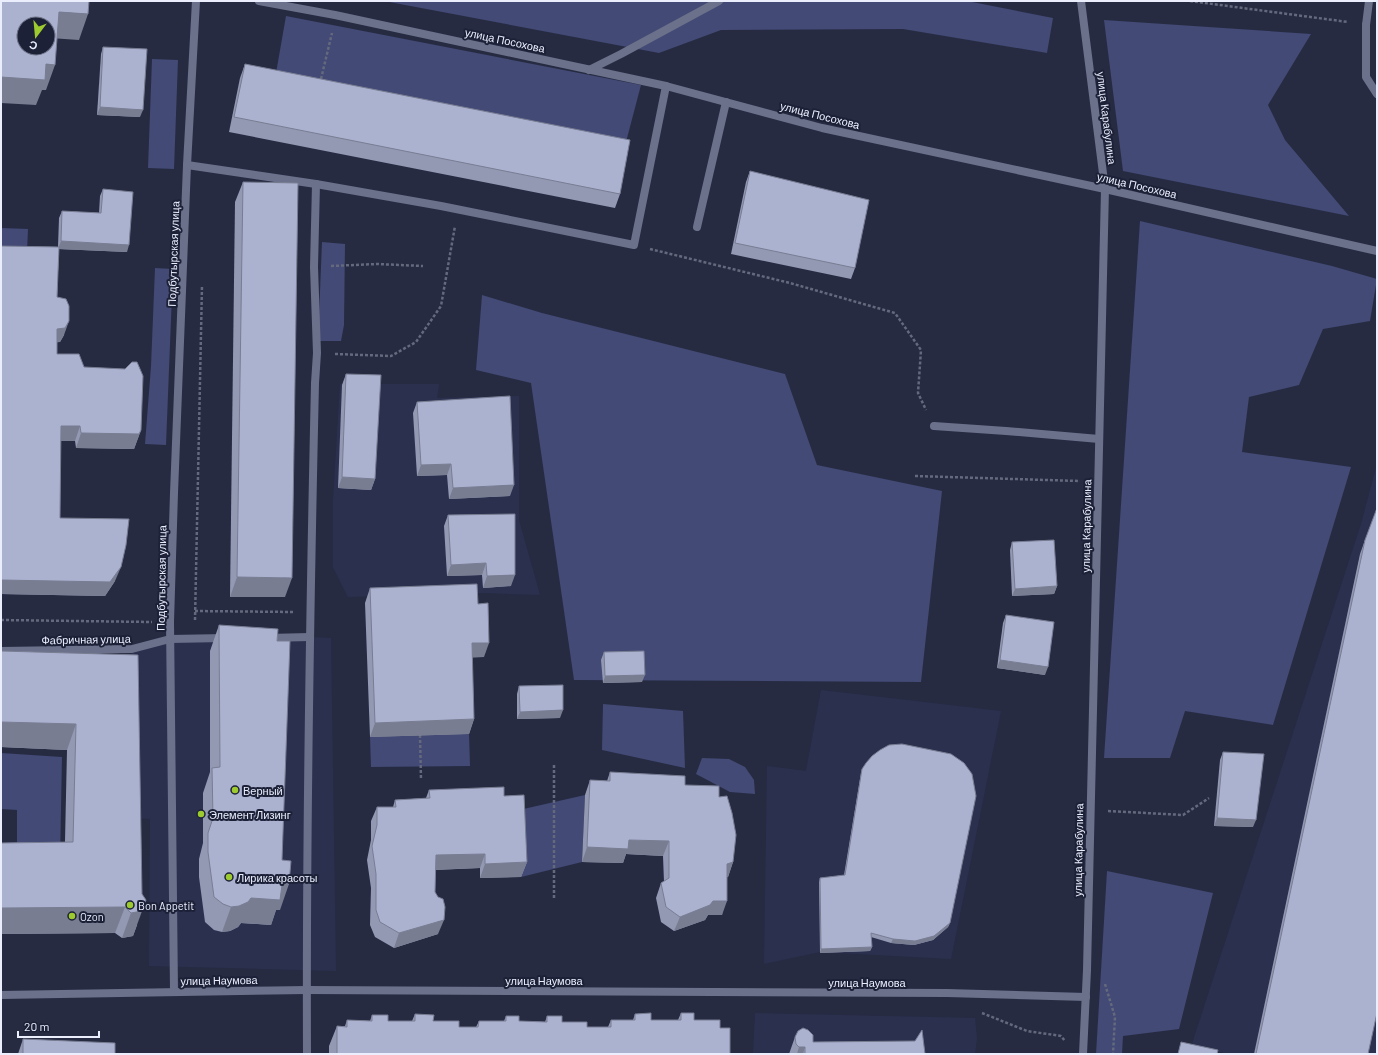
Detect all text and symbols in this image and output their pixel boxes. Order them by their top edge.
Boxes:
north arrow [16,16,56,56]
street label: улица Посохова [464,25,547,55]
text: С [27,39,39,53]
street label: улица Карабулина [1095,71,1119,166]
street label: улица Посохова [779,99,862,131]
street label: улица Посохова [1096,170,1179,201]
street label: Подбутырская улица [165,200,181,307]
street label: улица Карабулина [1079,478,1093,573]
street label: Подбутырская улица [154,524,168,631]
street label: Фабричная улица [41,632,132,646]
place label: Верный [243,784,283,797]
marker: Верный [230,785,240,795]
street label: улица Карабулина [1071,802,1085,897]
place label: Элемент Лизинг [209,808,291,821]
marker: Элемент Лизинг [196,809,206,819]
place label: Лирика красоты [237,871,318,884]
marker: Лирика красоты [224,872,234,882]
place label: Bon Appetit [138,899,194,912]
marker: Bon Appetit [125,900,135,910]
place label: Ozon [80,910,104,923]
marker: Ozon [67,911,77,921]
street label: улица Наумова [180,973,259,987]
street label: улица Наумова [505,974,584,987]
street label: улица Наумова [828,976,907,989]
scale bar [18,1013,99,1039]
text: 20 m [24,1019,50,1033]

